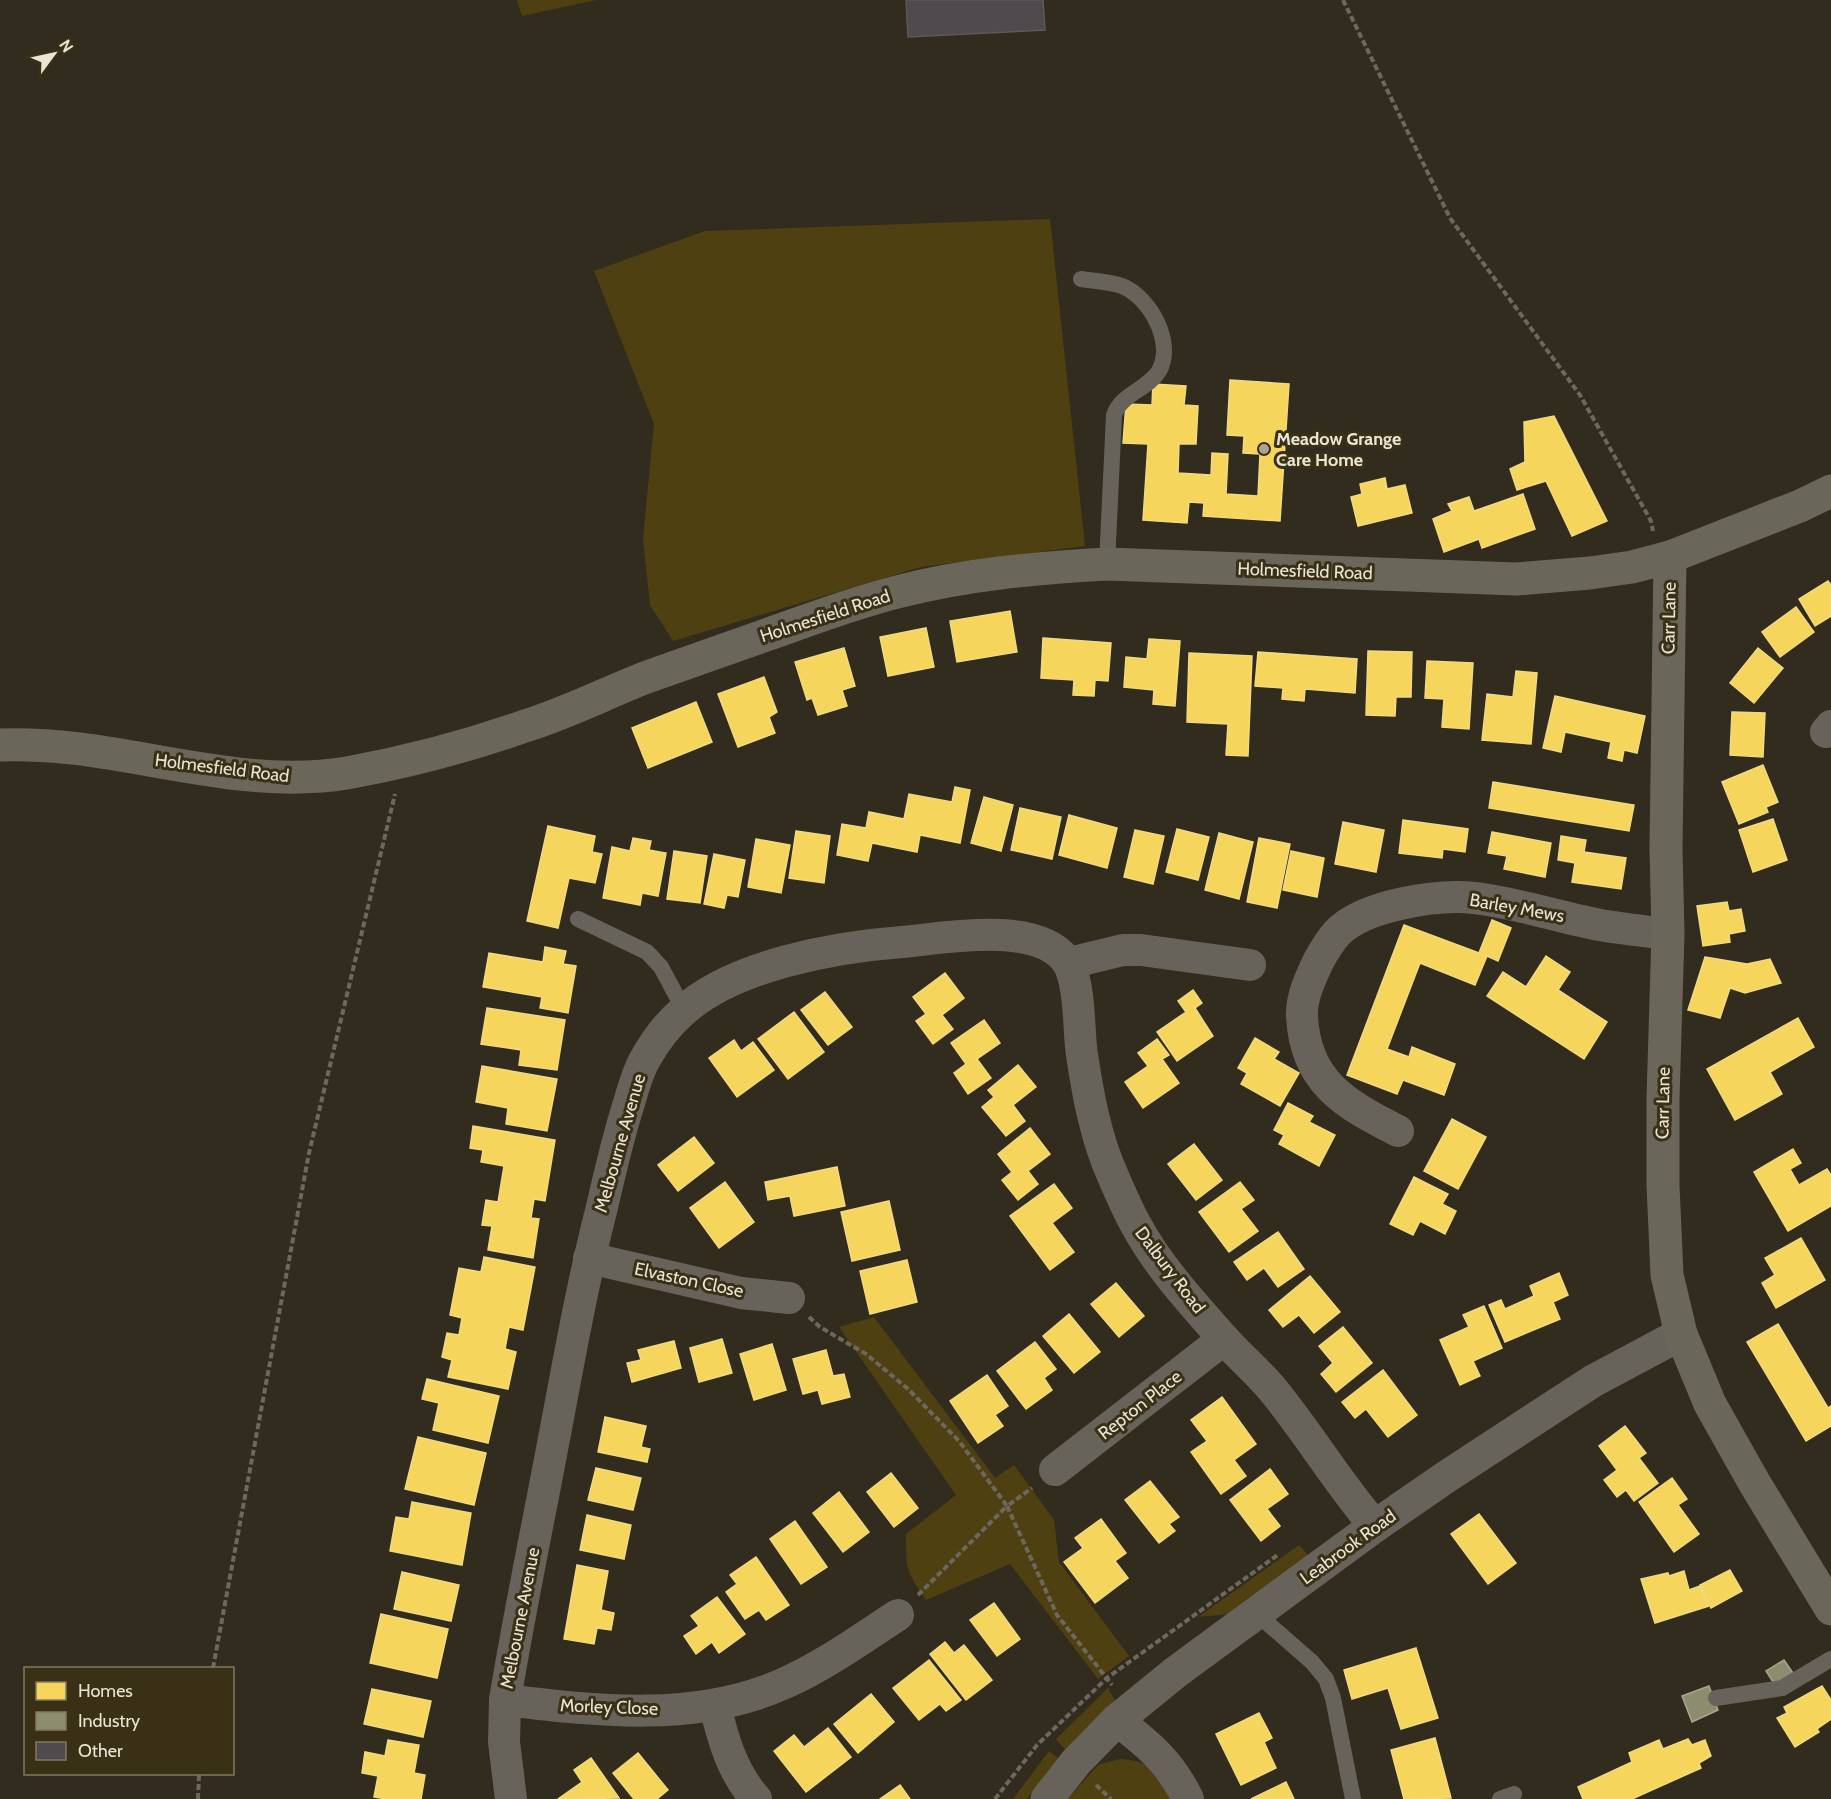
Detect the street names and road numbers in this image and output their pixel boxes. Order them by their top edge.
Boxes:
street label: Holmesfield Road [1237,558,1373,584]
street label: Carr Lane [1657,582,1681,654]
street label: Holmesfield Road [757,585,893,647]
street label: Holmesfield Road [154,749,290,787]
street label: Barley Mews [1468,889,1566,927]
street label: Carr Lane [1651,1067,1675,1139]
street label: Melbourne Avenue [590,1071,650,1215]
street label: Dalbury Road [1130,1222,1210,1318]
street label: Elvaston Close [633,1258,745,1302]
street label: Repton Place [1094,1366,1186,1444]
street label: Leabrook Road [1296,1505,1400,1589]
street label: Melbourne Avenue [496,1546,544,1690]
street label: Morley Close [560,1694,658,1720]

